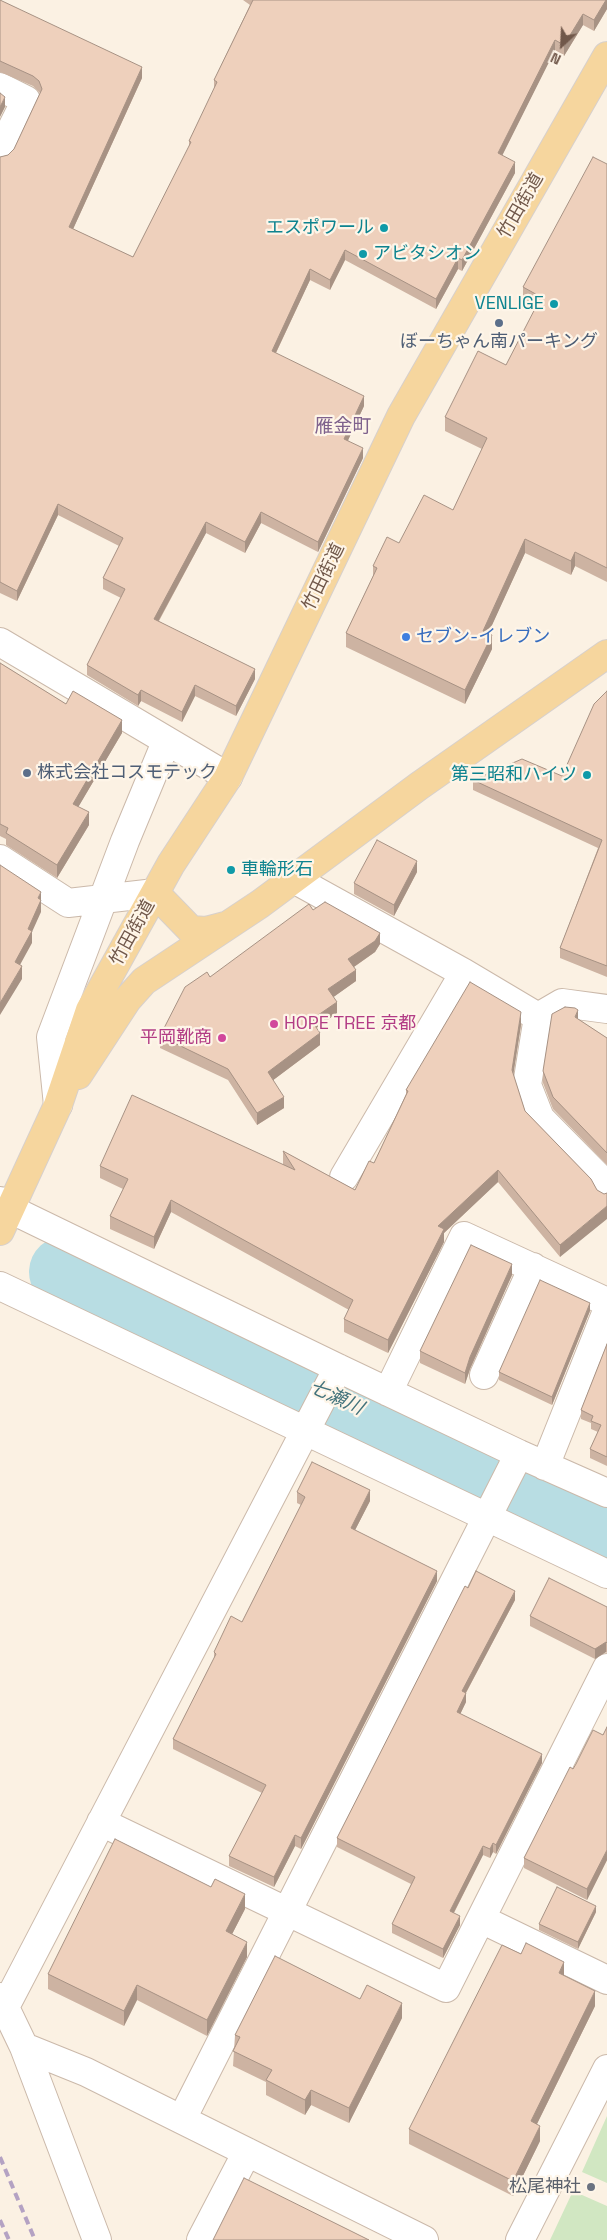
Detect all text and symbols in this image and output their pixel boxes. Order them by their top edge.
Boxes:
north arrow [537,20,587,70]
text: N [548,48,564,69]
street label: 竹田街道 [494,169,548,243]
place label: エスポワール [266,217,374,239]
marker: エスポワール [378,222,390,234]
place label: アビタシオン [373,243,481,265]
marker: アビタシオン [357,248,369,260]
place label: VENLIGE [475,293,544,315]
marker: VENLIGE [548,298,560,310]
marker: ぼーちゃん南パーキング [493,317,505,329]
place label: ぼーちゃん南パーキング [400,331,598,353]
district label: 雁金町 [315,416,371,438]
street label: 竹田街道 [299,540,349,614]
place label: セブン-イレブン [416,626,550,648]
marker: セブン-イレブン [400,631,412,643]
place label: 株式会社コスモテック [37,762,217,784]
place label: 第三昭和ハイツ [451,764,577,786]
marker: 株式会社コスモテック [21,767,33,779]
marker: 第三昭和ハイツ [581,769,593,781]
place label: 車輪形石 [241,859,313,881]
marker: 車輪形石 [225,864,237,876]
street label: 竹田街道 [106,896,160,970]
place label: HOPE TREE 京都 [284,1013,416,1035]
marker: HOPE TREE 京都 [268,1018,280,1030]
place label: 平岡靴商 [140,1027,212,1049]
marker: 平岡靴商 [216,1032,228,1044]
water label: 七瀬川 [305,1376,367,1420]
place label: 松尾神社 [509,2176,581,2198]
marker: 松尾神社 [585,2181,597,2193]

